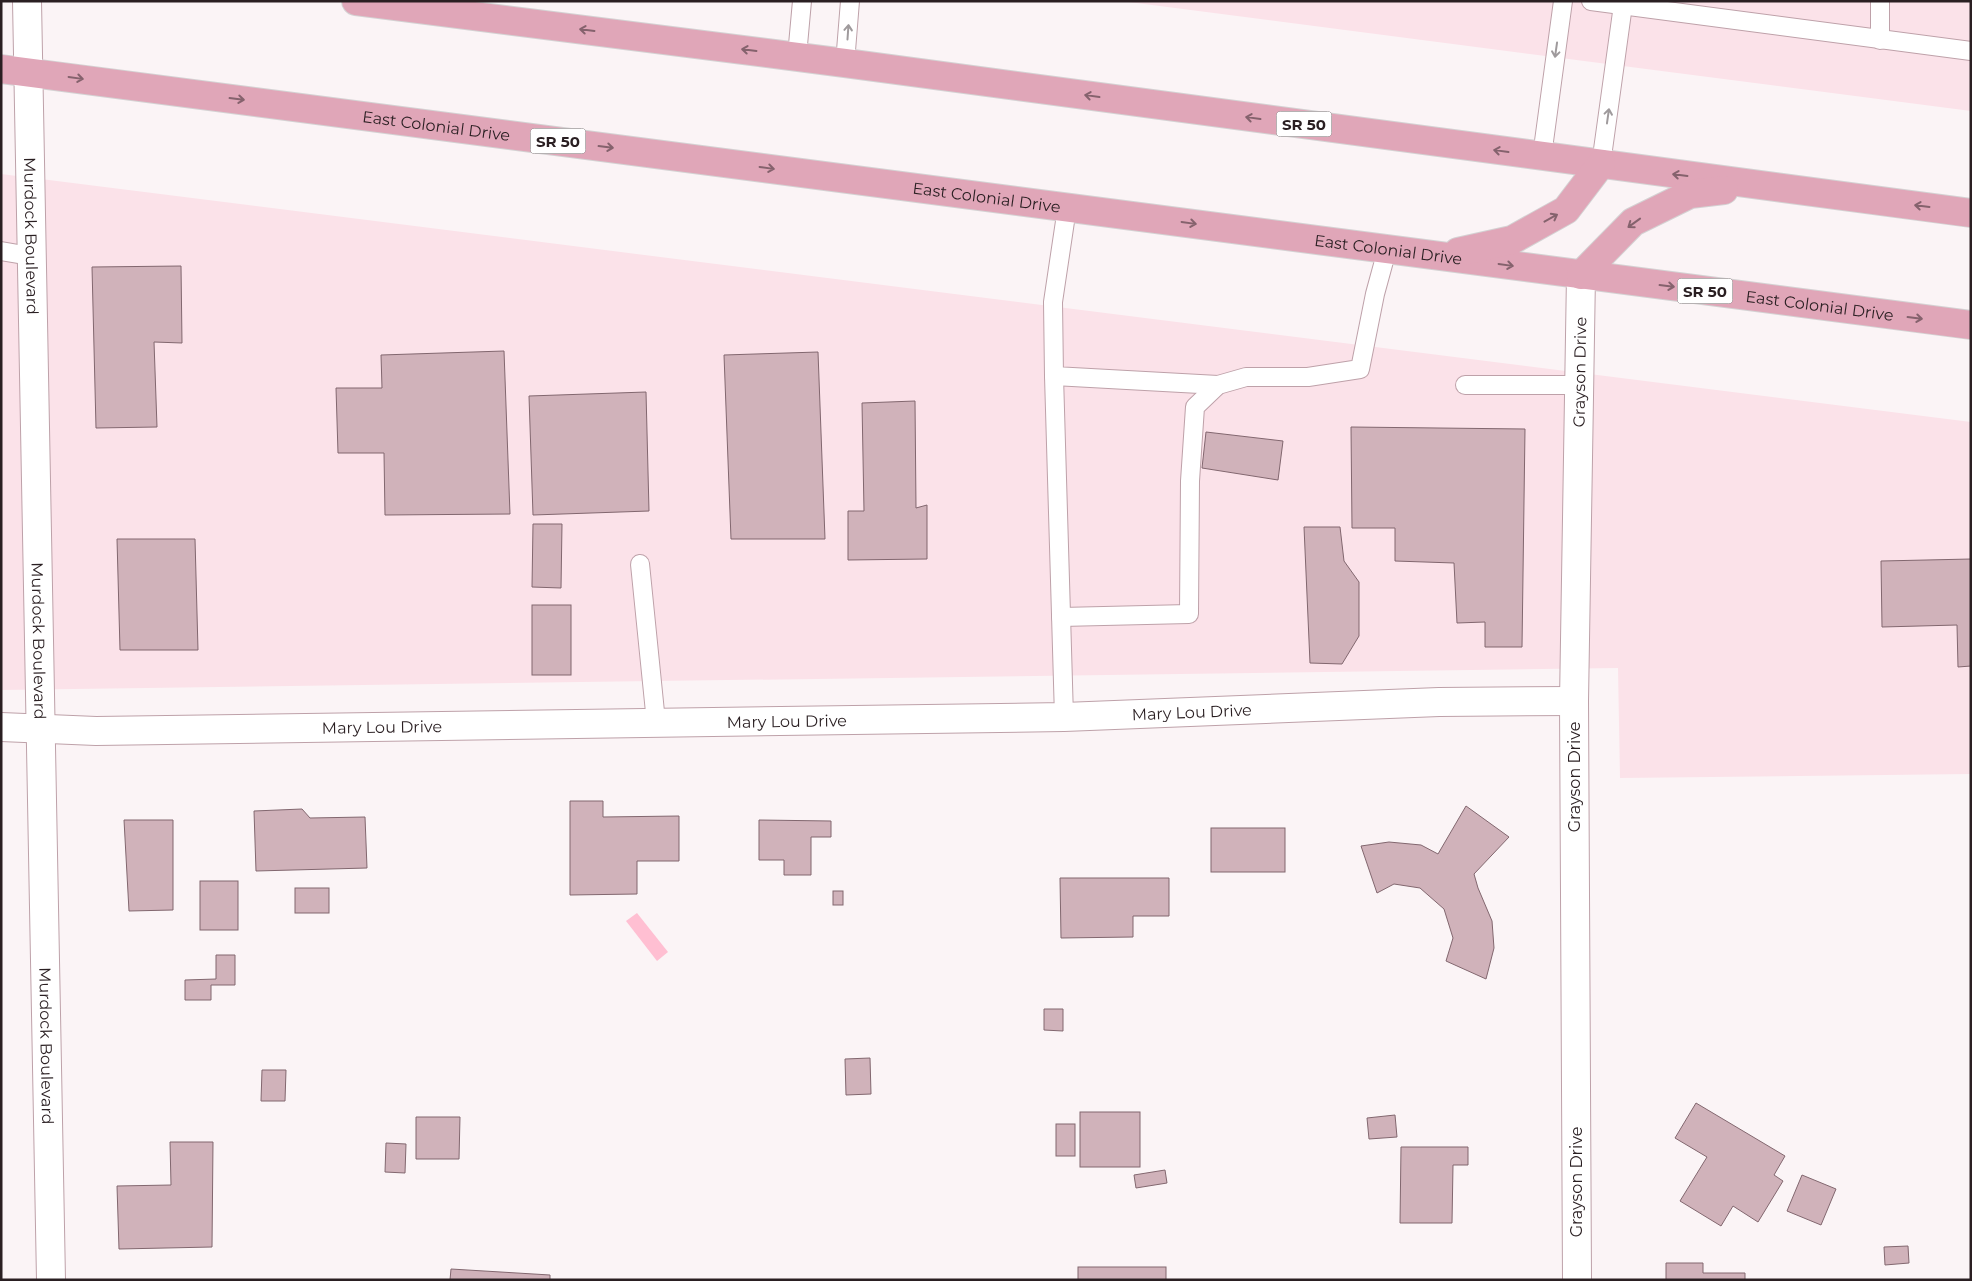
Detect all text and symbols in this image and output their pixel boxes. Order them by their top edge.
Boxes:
one-way arrow [843,24,852,40]
one-way arrow [580,25,596,35]
one-way arrow [1551,41,1561,57]
one-way arrow [741,45,757,55]
one-way arrow [67,73,83,83]
one-way arrow [1085,91,1101,101]
one-way arrow [228,94,244,104]
street label: East Colonial Drive [361,107,511,145]
one-way arrow [1603,108,1613,124]
one-way arrow [1246,112,1262,122]
road number: SR 50 [1276,112,1332,136]
road number: SR 50 [530,128,586,154]
one-way arrow [598,142,614,152]
one-way arrow [1493,146,1509,156]
street label: Murdock Boulevard [20,157,42,315]
one-way arrow [759,163,775,173]
one-way arrow [1672,170,1688,180]
street label: East Colonial Drive [912,178,1062,216]
one-way arrow [1915,201,1931,211]
one-way arrow [1544,213,1558,223]
one-way arrow [1627,218,1641,228]
one-way arrow [1181,219,1197,229]
street label: East Colonial Drive [1313,230,1463,268]
one-way arrow [1497,260,1513,270]
road number: SR 50 [1678,278,1732,304]
one-way arrow [1658,281,1674,291]
street label: East Colonial Drive [1745,286,1895,324]
one-way arrow [1906,313,1922,323]
street label: Grayson Drive [1569,317,1590,428]
street label: Murdock Boulevard [28,562,50,720]
street label: Mary Lou Drive [1131,700,1252,724]
street label: Mary Lou Drive [727,711,847,731]
street label: Mary Lou Drive [322,716,442,737]
street label: Grayson Drive [1565,722,1584,832]
street label: Murdock Boulevard [36,967,58,1125]
street label: Grayson Drive [1567,1127,1586,1237]

